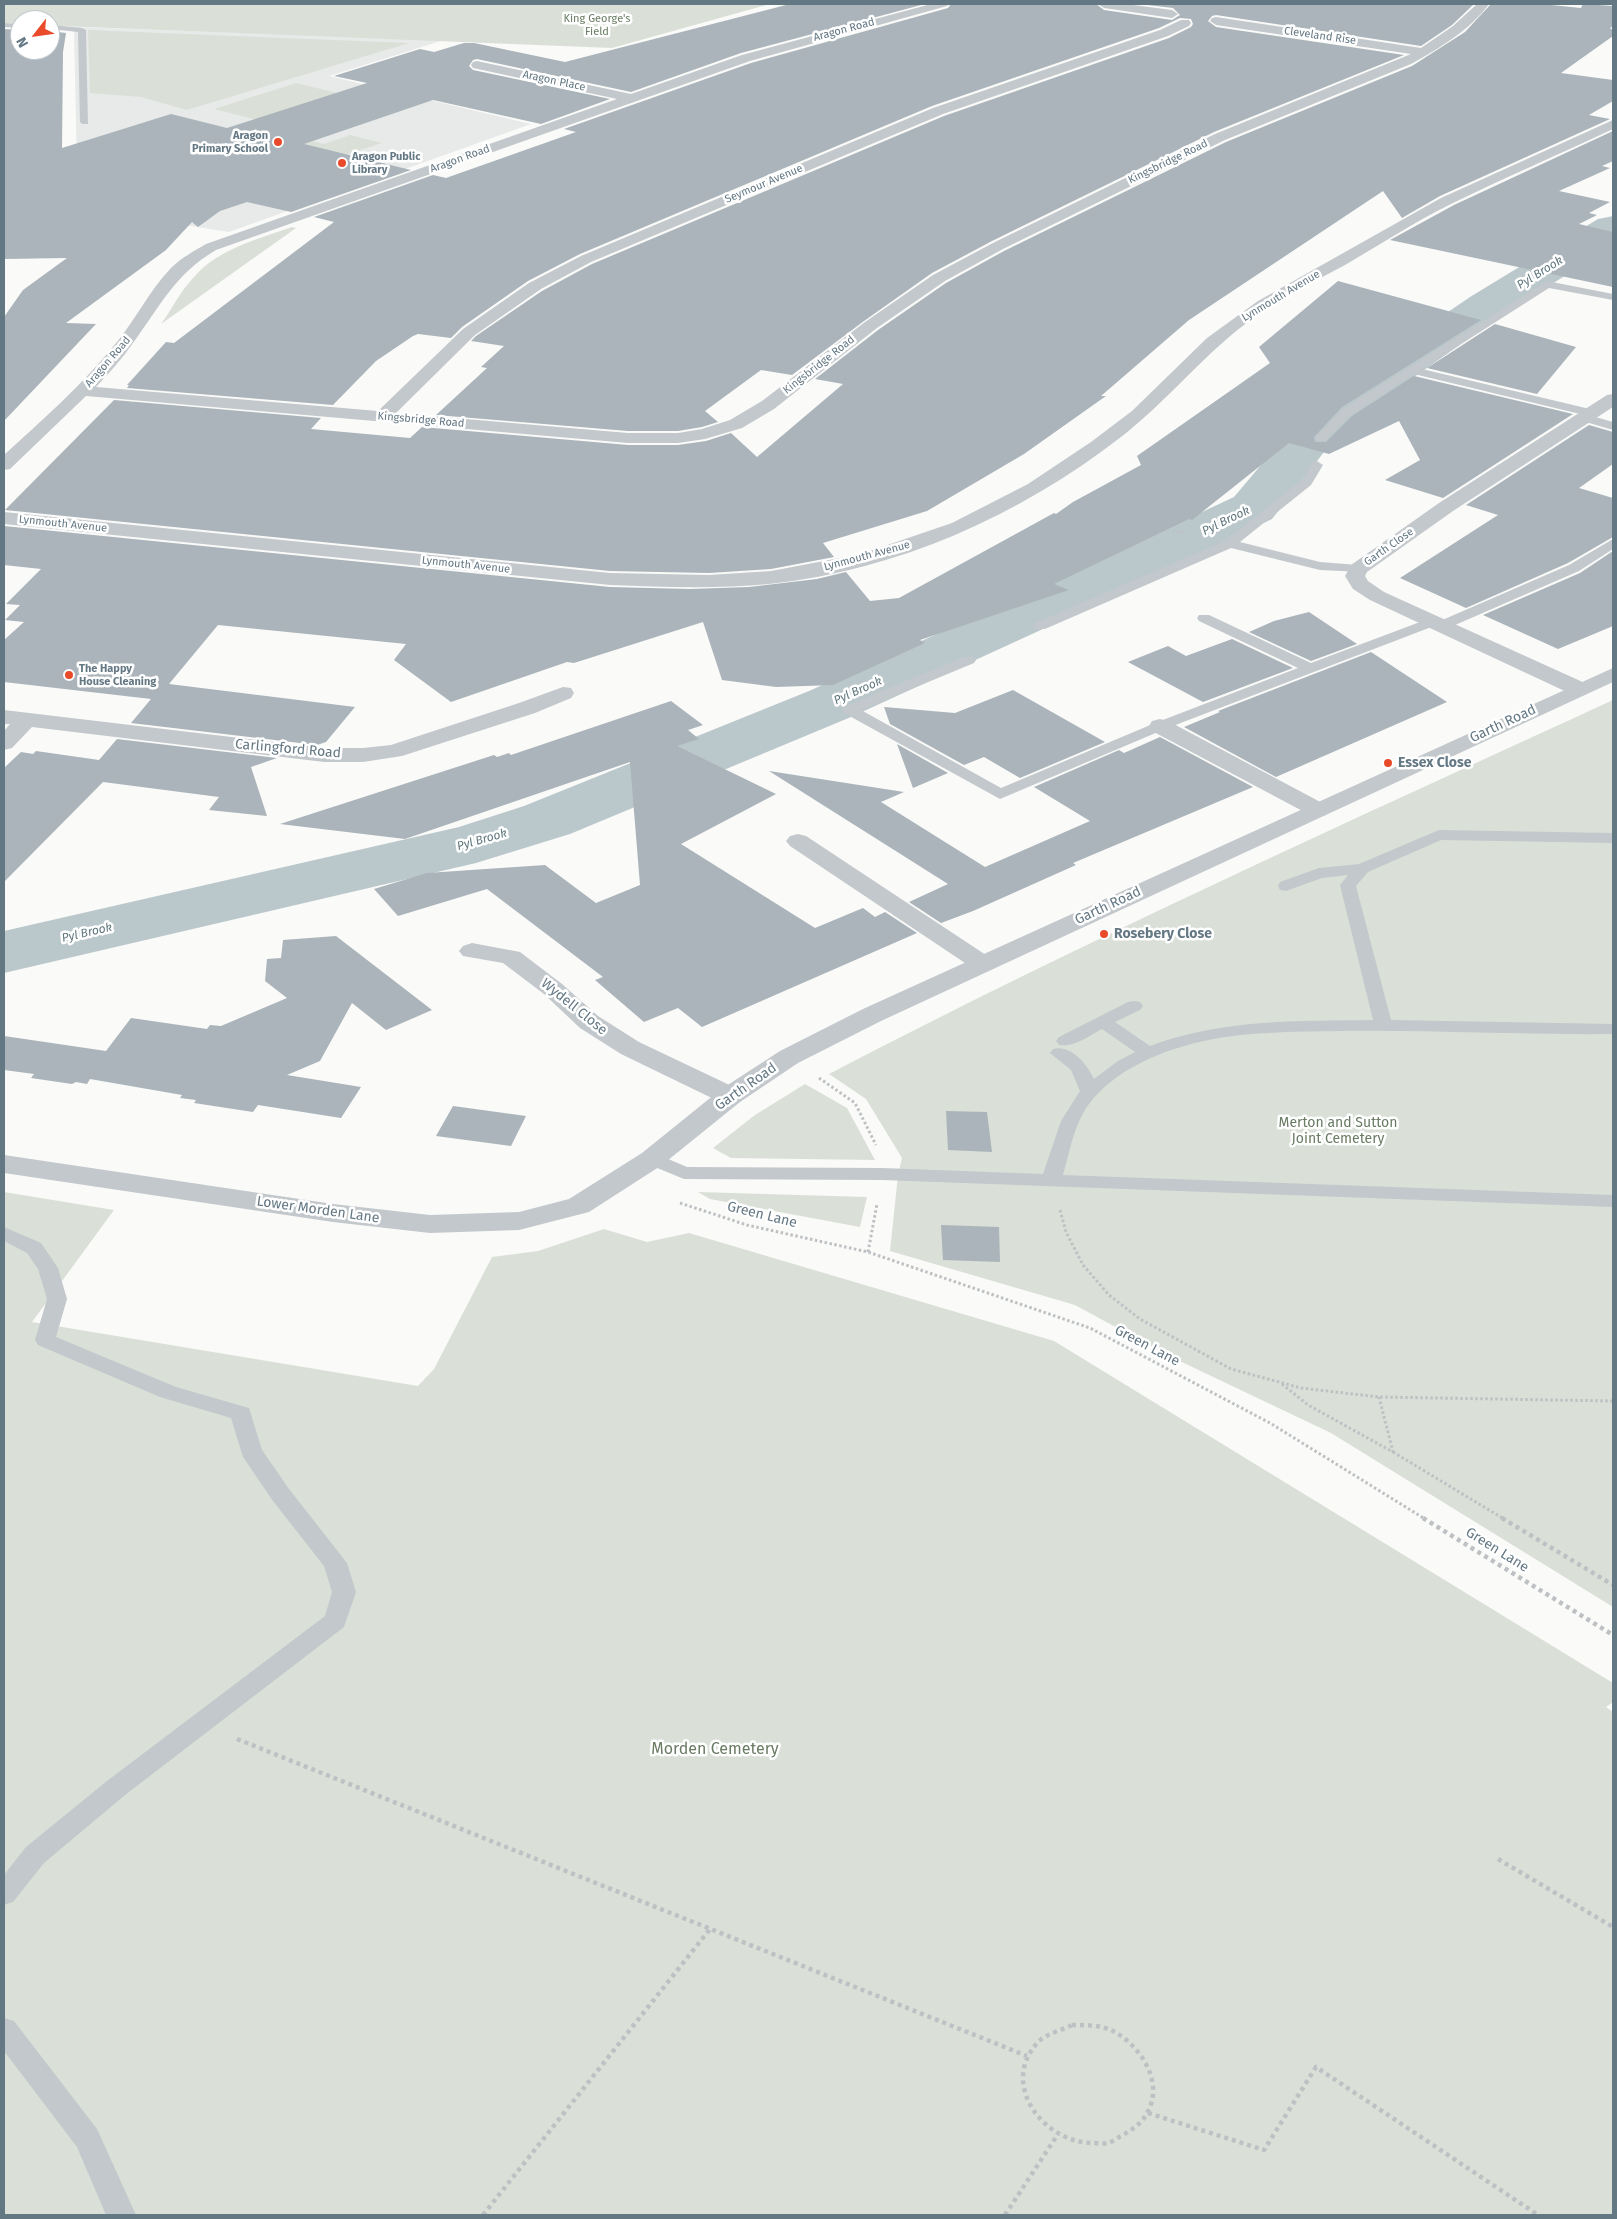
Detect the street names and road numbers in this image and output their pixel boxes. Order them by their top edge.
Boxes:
street label: Aragon Road [812,16,876,44]
street label: Cleveland Rise [1283,24,1357,48]
street label: Aragon Place [521,68,587,94]
street label: Kingsbridge Road [1126,137,1210,187]
street label: Aragon Road [428,142,492,176]
street label: Seymour Avenue [723,162,805,206]
street label: Lynmouth Avenue [1240,268,1322,324]
street label: Kingsbridge Road [781,333,857,397]
street label: Aragon Road [82,334,134,390]
street label: Kingsbridge Road [377,410,465,430]
street label: Lynmouth Avenue [18,513,108,535]
street label: Garth Close [1362,525,1416,569]
street label: Lynmouth Avenue [822,538,912,574]
street label: Lynmouth Avenue [421,554,511,576]
street label: Garth Road [1467,701,1539,747]
street label: Carlingford Road [234,736,342,762]
street label: Garth Road [1072,883,1144,929]
street label: Wydell Close [537,975,611,1039]
street label: Garth Road [712,1060,780,1114]
street label: Lower Morden Lane [256,1193,380,1227]
street label: Green Lane [725,1198,799,1232]
street label: Green Lane [1112,1322,1182,1370]
street label: Green Lane [1462,1524,1532,1576]

